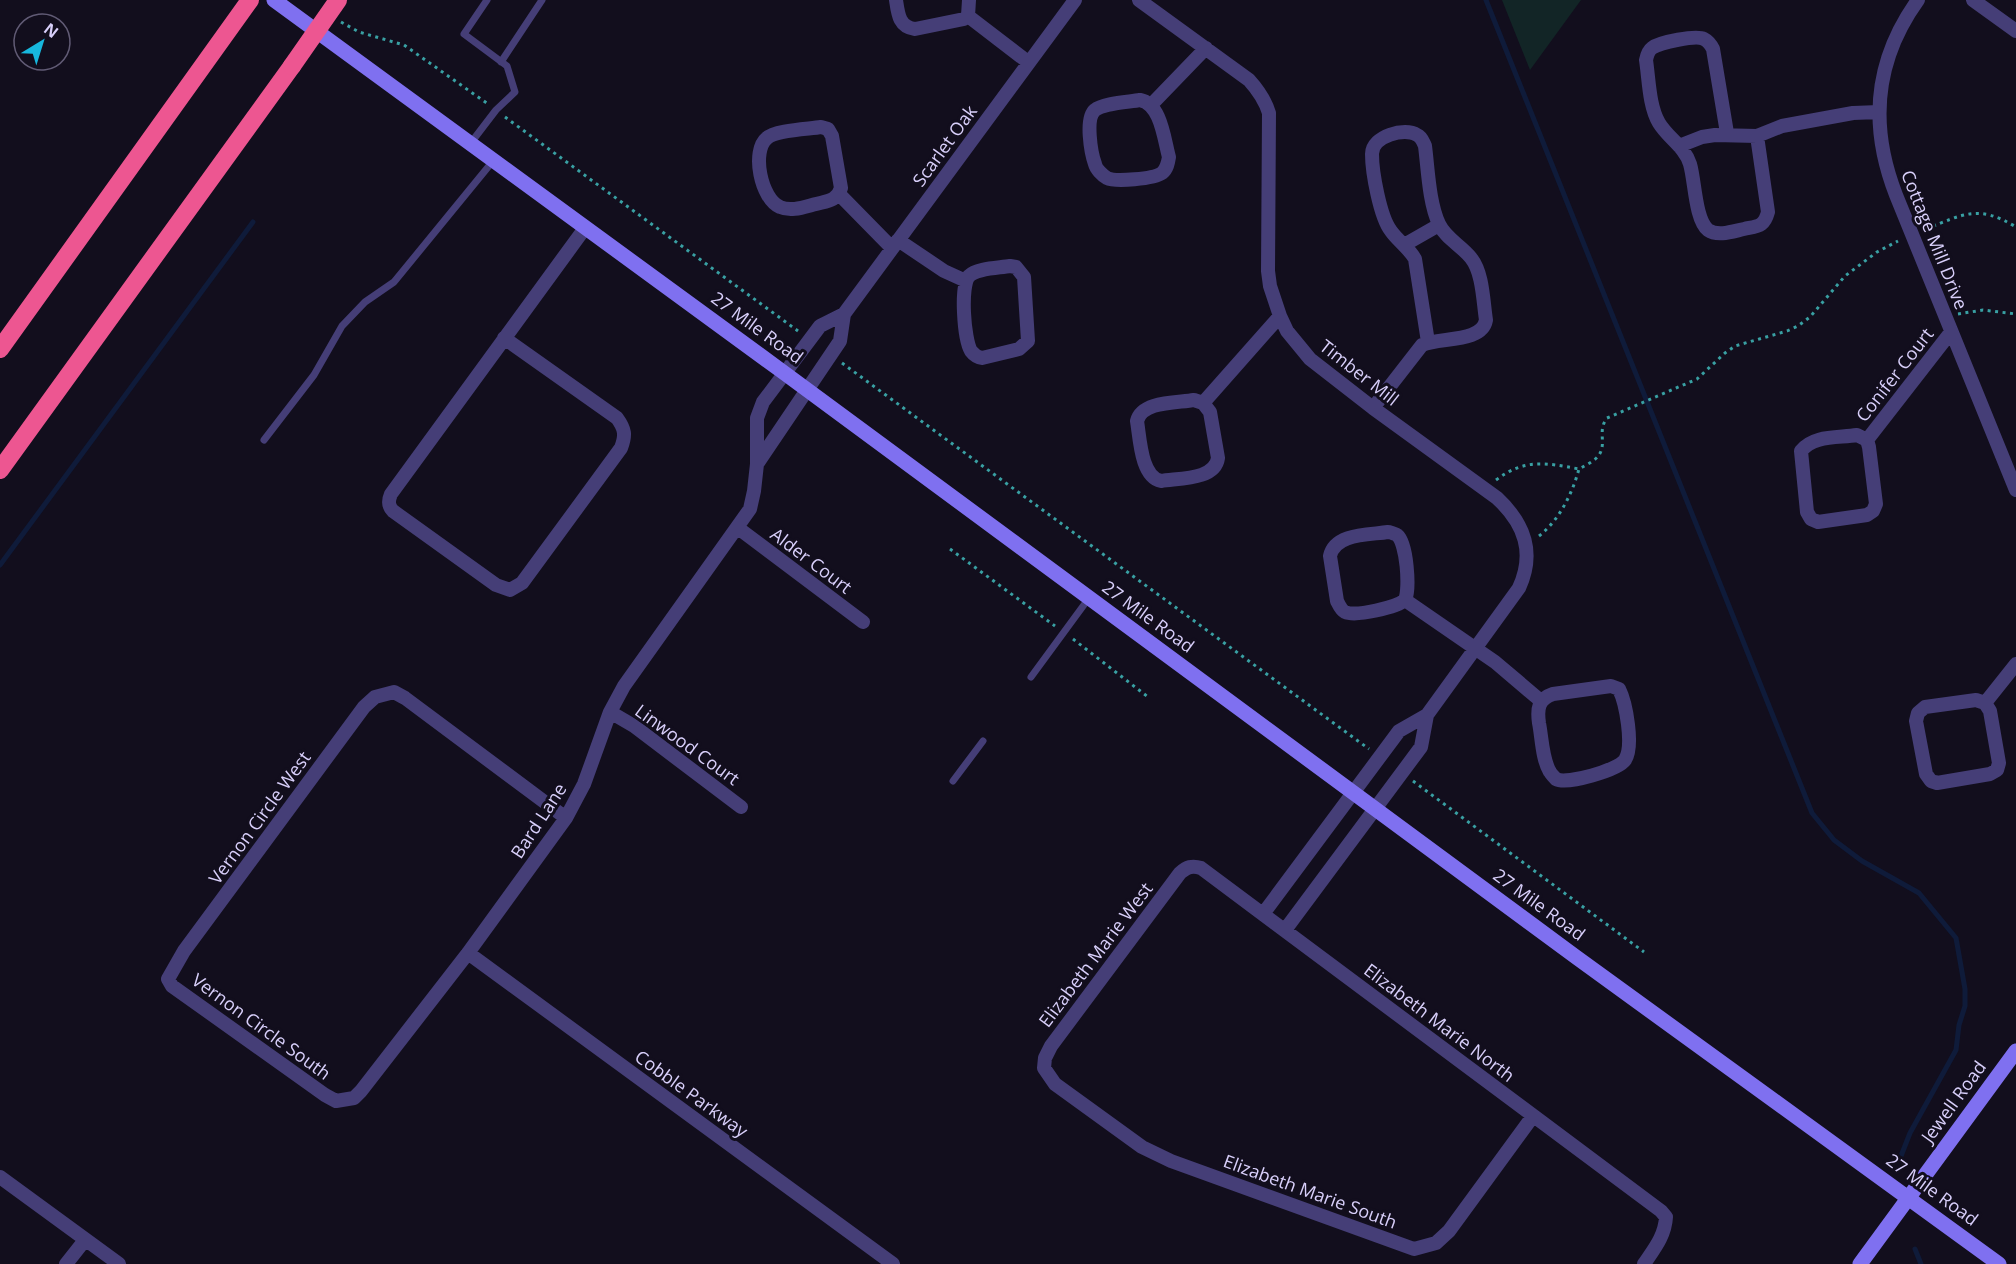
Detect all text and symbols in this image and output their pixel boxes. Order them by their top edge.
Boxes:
north arrow [12,12,72,72]
text: N [39,18,63,43]
street label: Scarlet Oak [907,99,982,191]
street label: Cottage Mill Drive [1896,166,1974,313]
street label: 27 Mile Road [707,286,808,369]
street label: Conifer Court [1850,323,1938,426]
street label: Timber Mill [1315,334,1404,411]
street label: Alder Court [766,522,857,599]
street label: 27 Mile Road [1098,575,1199,658]
street label: Linwood Court [631,698,744,790]
street label: Vernon Circle West [203,746,316,889]
street label: Bard Lane [505,778,571,863]
street label: 27 Mile Road [1489,863,1590,946]
street label: Elizabeth Marie West [1033,877,1158,1032]
street label: Elizabeth Marie North [1359,958,1520,1087]
street label: Vernon Circle South [187,968,336,1085]
street label: Cobble Parkway [630,1044,754,1143]
street label: Jewell Road [1914,1056,1991,1149]
street label: 27 Mile Road [1882,1148,1983,1231]
street label: Elizabeth Marie South [1220,1149,1400,1234]

